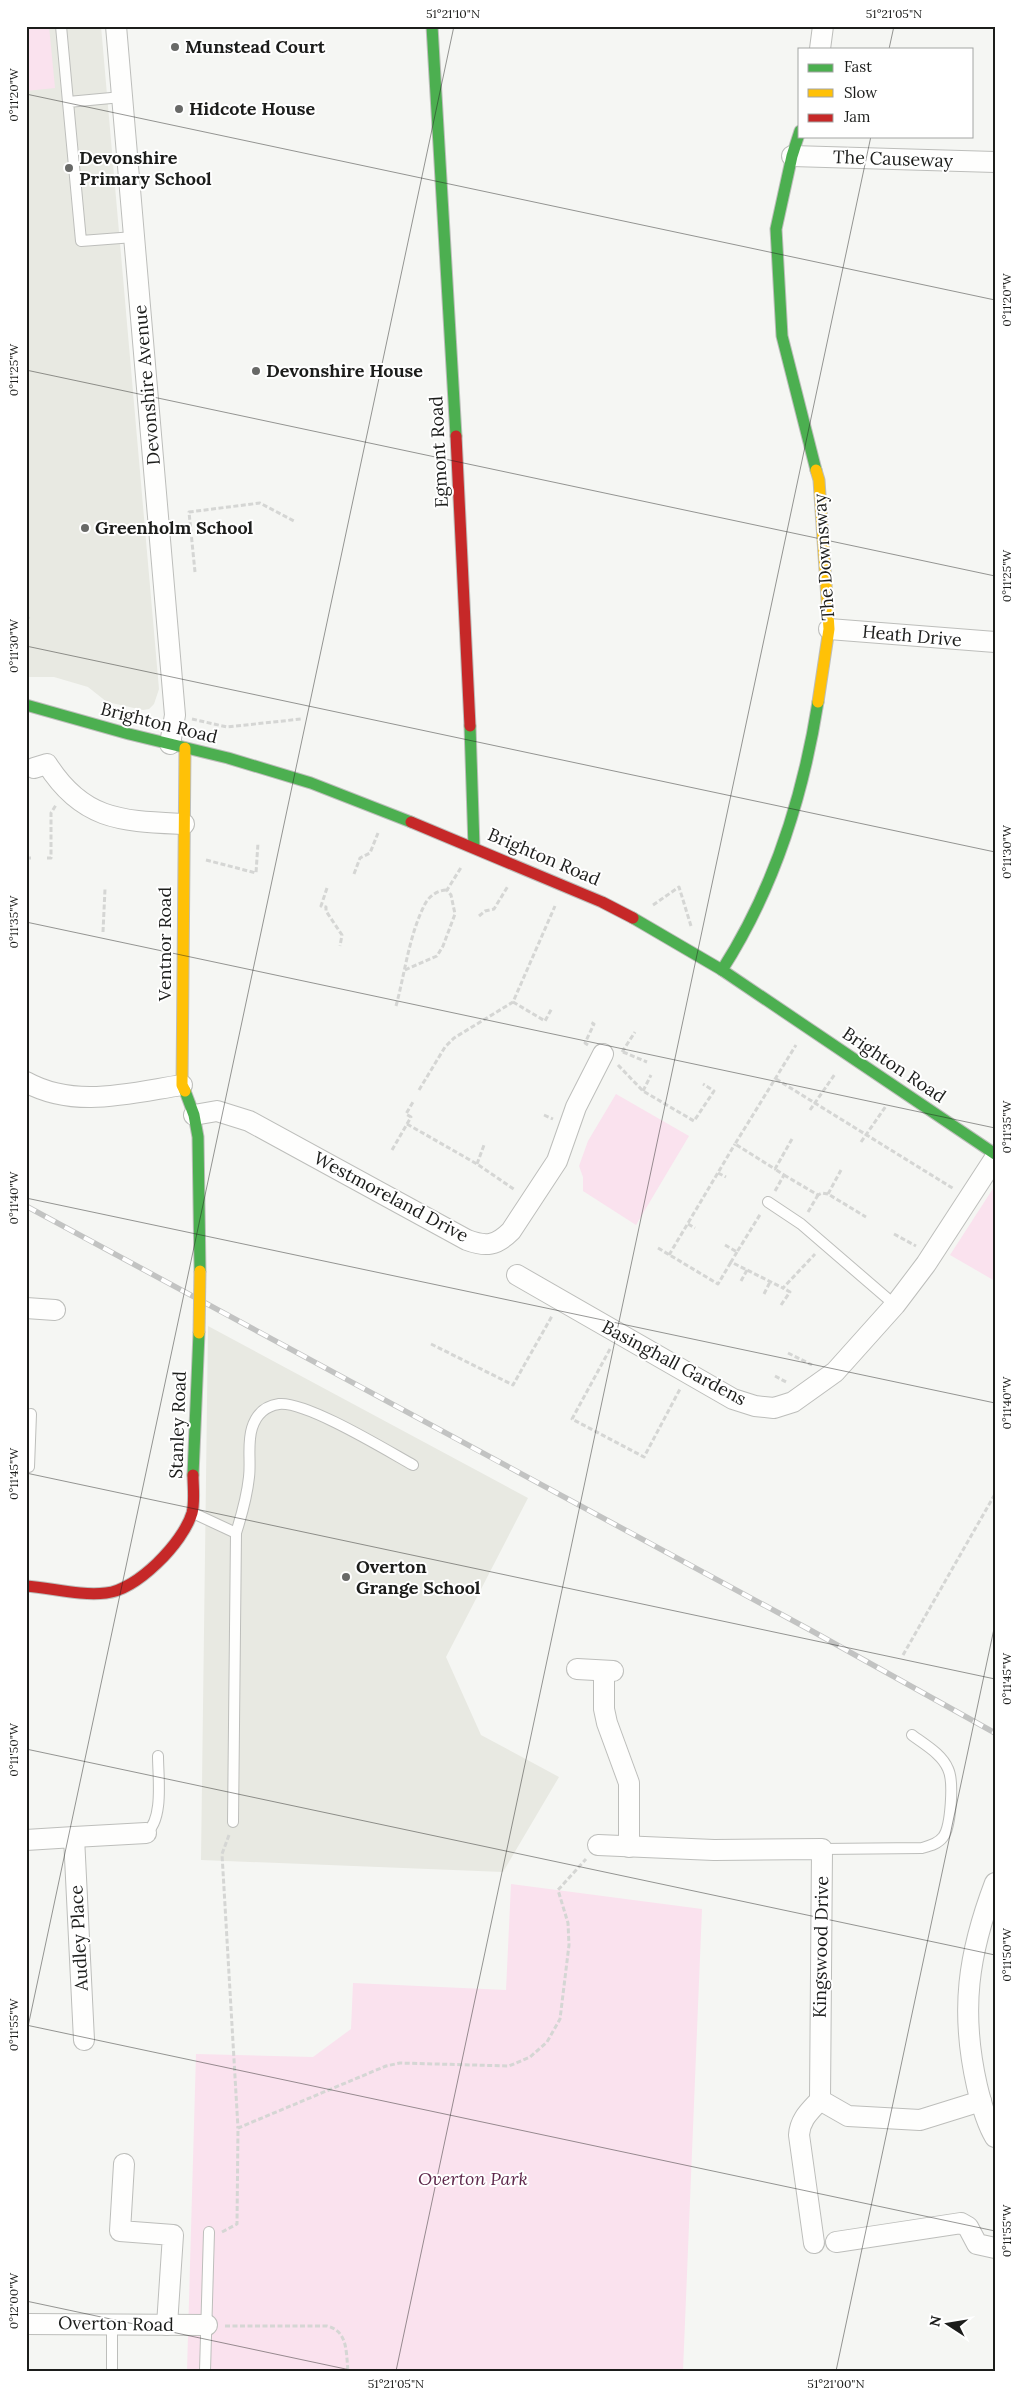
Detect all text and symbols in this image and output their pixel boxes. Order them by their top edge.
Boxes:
text: 51°21'10"N [426,6,480,21]
text: 51°21'05"N [866,6,922,21]
place label: Munstead Court [185,35,326,58]
marker: Munstead Court [169,41,181,53]
legend [798,48,974,138]
text: Fast [844,57,872,76]
text: 0°11'20"W [6,67,21,122]
text: Slow [844,83,877,102]
place label: Hidcote House [189,97,315,120]
marker: Hidcote House [173,103,185,115]
text: Jam [843,107,871,126]
street label: The Causeway [833,145,954,172]
place label: Devonshire Primary School [79,146,212,190]
marker: Devonshire Primary School [63,162,75,174]
text: 0°11'20"W [999,272,1014,327]
street label: Devonshire Avenue [128,304,165,466]
text: 0°11'25"W [6,343,21,396]
place label: Devonshire House [266,359,423,382]
marker: Devonshire House [250,365,262,377]
street label: Egmont Road [424,395,453,509]
street label: The Downsway [808,492,839,621]
place label: Greenholm School [95,516,254,539]
marker: Greenholm School [79,522,91,534]
text: 0°11'25"W [999,549,1014,602]
text: 0°11'30"W [6,618,21,673]
street label: Heath Drive [861,620,963,651]
street label: Brighton Road [98,697,220,748]
street label: Brighton Road [485,823,604,891]
text: 0°11'30"W [999,824,1014,879]
street label: Ventnor Road [153,887,176,1002]
text: 0°11'35"W [6,895,21,948]
street label: Brighton Road [838,1022,951,1108]
text: 0°11'35"W [999,1100,1014,1153]
street label: Westmoreland Drive [310,1146,473,1247]
text: 0°11'40"W [6,1170,21,1225]
street label: Basinghall Gardens [598,1315,750,1410]
street label: Stanley Road [164,1370,191,1479]
text: 0°11'40"W [999,1375,1014,1430]
text: 0°11'45"W [6,1447,21,1500]
place label: Overton Grange School [356,1555,481,1599]
marker: Overton Grange School [340,1571,352,1583]
text: 0°11'45"W [999,1652,1014,1705]
text: 0°11'50"W [6,1722,21,1777]
street label: Kingswood Drive [808,1875,833,2018]
street label: Audley Place [64,1884,93,1992]
text: 0°11'50"W [999,1927,1014,1982]
text: 0°11'55"W [6,1998,21,2051]
park label: Overton Park [418,2167,528,2190]
text: 0°11'55"W [999,2204,1014,2257]
text: 0°12'00"W [6,2272,21,2329]
north arrow [924,2300,974,2350]
street label: Overton Road [58,2311,174,2336]
text: N [925,2314,945,2328]
text: 51°21'05"N [368,2376,424,2391]
text: 51°21'00"N [807,2376,865,2391]

